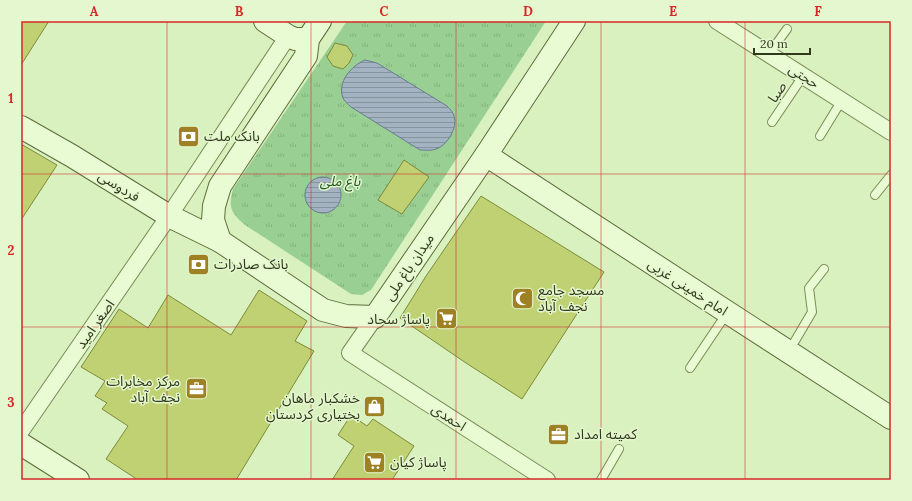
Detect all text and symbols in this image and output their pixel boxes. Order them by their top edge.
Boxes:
text: A [90,3,99,20]
text: B [235,3,244,20]
text: C [380,3,389,20]
text: D [523,3,533,20]
text: E [669,3,677,20]
text: F [814,3,822,20]
scale bar [754,30,810,56]
text: 20 m [760,36,788,51]
street label: حجتی [785,60,823,92]
street label: صبا [764,78,791,106]
text: 1 [8,90,14,107]
bank icon: بانک ملت [176,123,202,149]
place label: بانک ملت [204,127,260,145]
street label: فردوسی [95,166,143,206]
park label: باغ ملی [320,172,360,192]
street label: میدان باغ ملی [380,230,440,305]
text: 2 [8,242,15,259]
bank icon: بانک صادرات [186,251,212,277]
street label: امام خمینی غربی [644,254,731,321]
place label: بانک صادرات [214,255,289,273]
place label: مسجد جامع نجف آباد [538,281,604,315]
mosque icon: مسجد جامع نجف آباد [510,285,536,311]
street label: اصغر امید [72,296,118,352]
supermarket icon: پاساژ سحاد [433,306,459,332]
place label: پاساژ سحاد [367,310,430,329]
place label: مرکز مخابرات نجف آباد [106,372,180,406]
office icon: مرکز مخابرات نجف آباد [183,376,209,402]
place label: خشکبار ماهان بختیاری کردستان [266,389,360,423]
shop icon: خشکبار ماهان بختیاری کردستان [362,393,388,419]
text: 3 [7,394,15,411]
street label: احمدی [428,399,470,435]
office icon: کمیته امداد [545,421,571,447]
place label: کمیته امداد [574,425,637,443]
supermarket icon: پاساژ کیان [361,449,387,475]
place label: پاساژ کیان [390,453,447,472]

